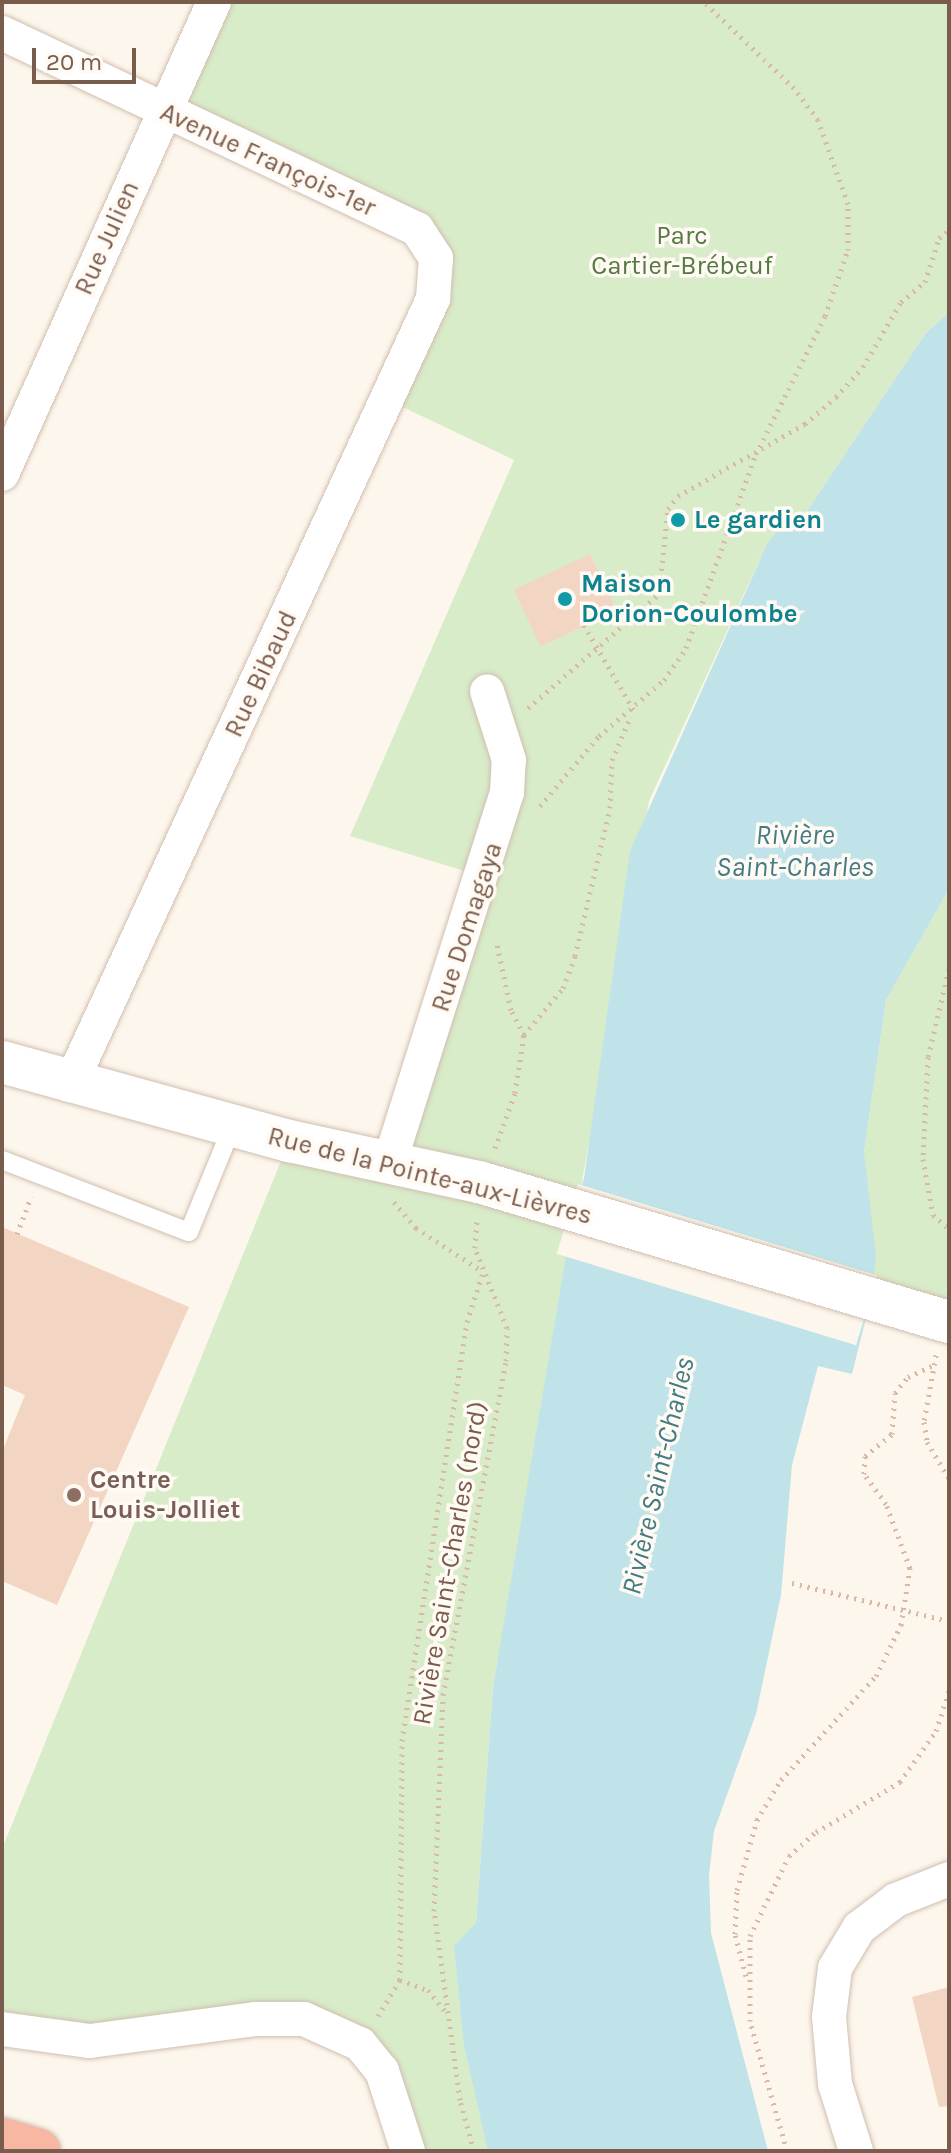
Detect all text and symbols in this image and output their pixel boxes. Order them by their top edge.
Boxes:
scale bar [36,32,140,82]
text: 20 m [46,48,102,76]
street label: Avenue François-1er [155,96,381,224]
street label: Rue Julien [68,176,146,300]
park label: Parc Cartier-Brébeuf [591,220,773,282]
place label: Le gardien [694,504,822,536]
marker: Le gardien [669,511,687,529]
place label: Maison Dorion-Coulombe [581,568,797,630]
marker: Maison Dorion-Coulombe [556,590,574,608]
street label: Rue Bibaud [218,606,304,742]
water label: Rivière Saint-Charles [716,818,874,884]
street label: Rue Domagaya [425,838,509,1016]
street label: Rue de la Pointe-aux-Lièvres [265,1121,595,1231]
water label: Rivière Saint-Charles [614,1354,702,1598]
street label: Rivière Saint-Charles (nord) [406,1399,494,1727]
place label: Centre Louis-Jolliet [90,1464,240,1526]
marker: Centre Louis-Jolliet [65,1486,83,1504]

